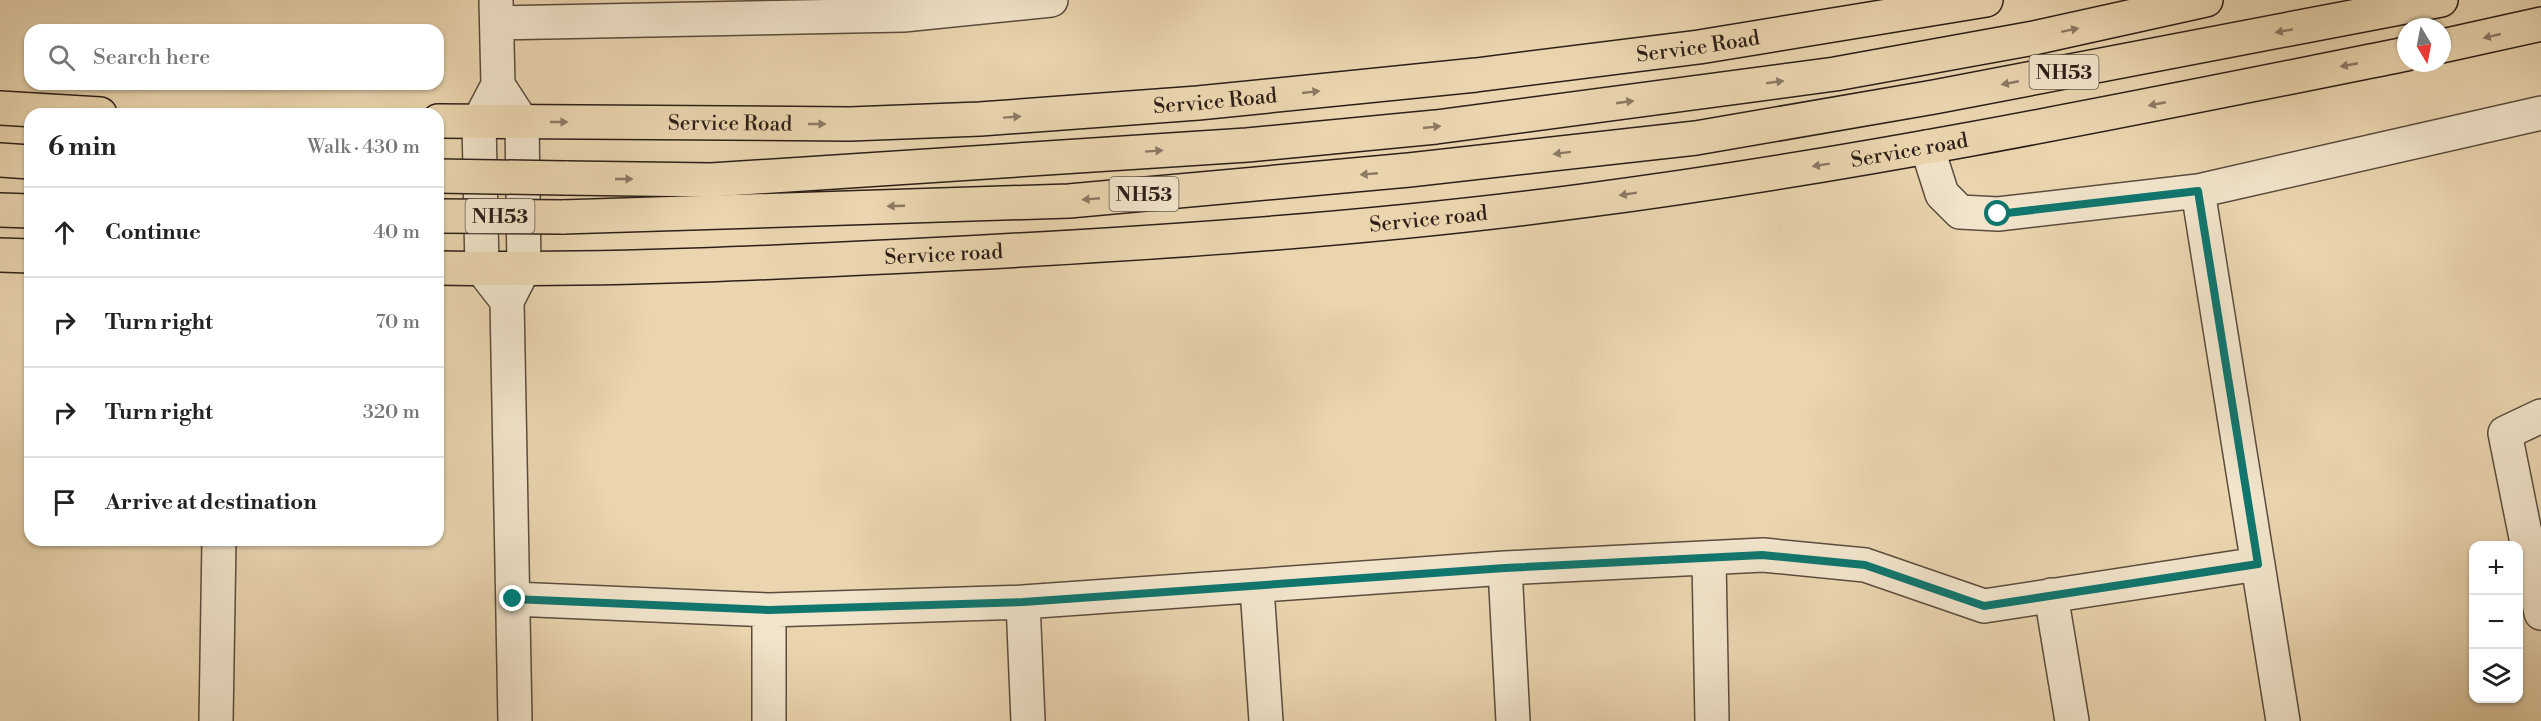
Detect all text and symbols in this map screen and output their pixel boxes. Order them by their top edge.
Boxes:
north arrow [2397,18,2451,72]
search box [24,24,444,90]
one-way arrow [2061,24,2080,34]
street label: Service Road [1635,25,1762,69]
one-way arrow [2274,27,2293,36]
one-way arrow [2482,32,2501,41]
icon: search [45,41,78,74]
text: Search here [93,44,210,71]
road number: NH53 [2030,55,2098,89]
one-way arrow [2339,61,2358,70]
one-way arrow [1766,78,1785,87]
one-way arrow [2000,79,2019,88]
street label: Service Road [1152,83,1279,120]
one-way arrow [1302,87,1321,96]
one-way arrow [1616,98,1635,107]
one-way arrow [2148,100,2167,109]
street label: Service Road [668,111,792,138]
one-way arrow [1003,112,1022,122]
one-way arrow [550,117,569,127]
one-way arrow [808,119,827,129]
one-way arrow [1422,122,1441,132]
street label: Service road [1849,128,1970,174]
text: 6 min [48,131,116,163]
text: Walk · 430 m [307,135,420,160]
one-way arrow [1144,146,1163,156]
one-way arrow [1553,148,1572,158]
one-way arrow [1811,160,1830,169]
one-way arrow [1359,169,1378,179]
one-way arrow [614,174,633,184]
road number: NH53 [1110,177,1178,211]
one-way arrow [1619,190,1638,199]
one-way arrow [1081,194,1100,204]
road number: NH53 [466,199,534,233]
route start [1984,200,2010,226]
one-way arrow [886,201,905,211]
street label: Service road [1368,201,1489,239]
icon: ahead [48,216,81,249]
text: Continue [105,219,201,246]
text: 40 m [373,220,420,245]
street label: Service road [884,239,1004,271]
icon: right [48,306,81,339]
text: Turn right [105,309,213,336]
text: 70 m [376,310,420,335]
icon: right [48,396,81,429]
text: Turn right [105,399,213,426]
text: 320 m [363,400,420,425]
icon: arrive [48,486,81,519]
text: Arrive at destination [105,489,317,516]
map controls [2469,541,2523,703]
button: + [2469,541,2523,595]
route end [499,585,525,611]
button: − [2469,595,2523,649]
button: layers [2469,649,2523,703]

